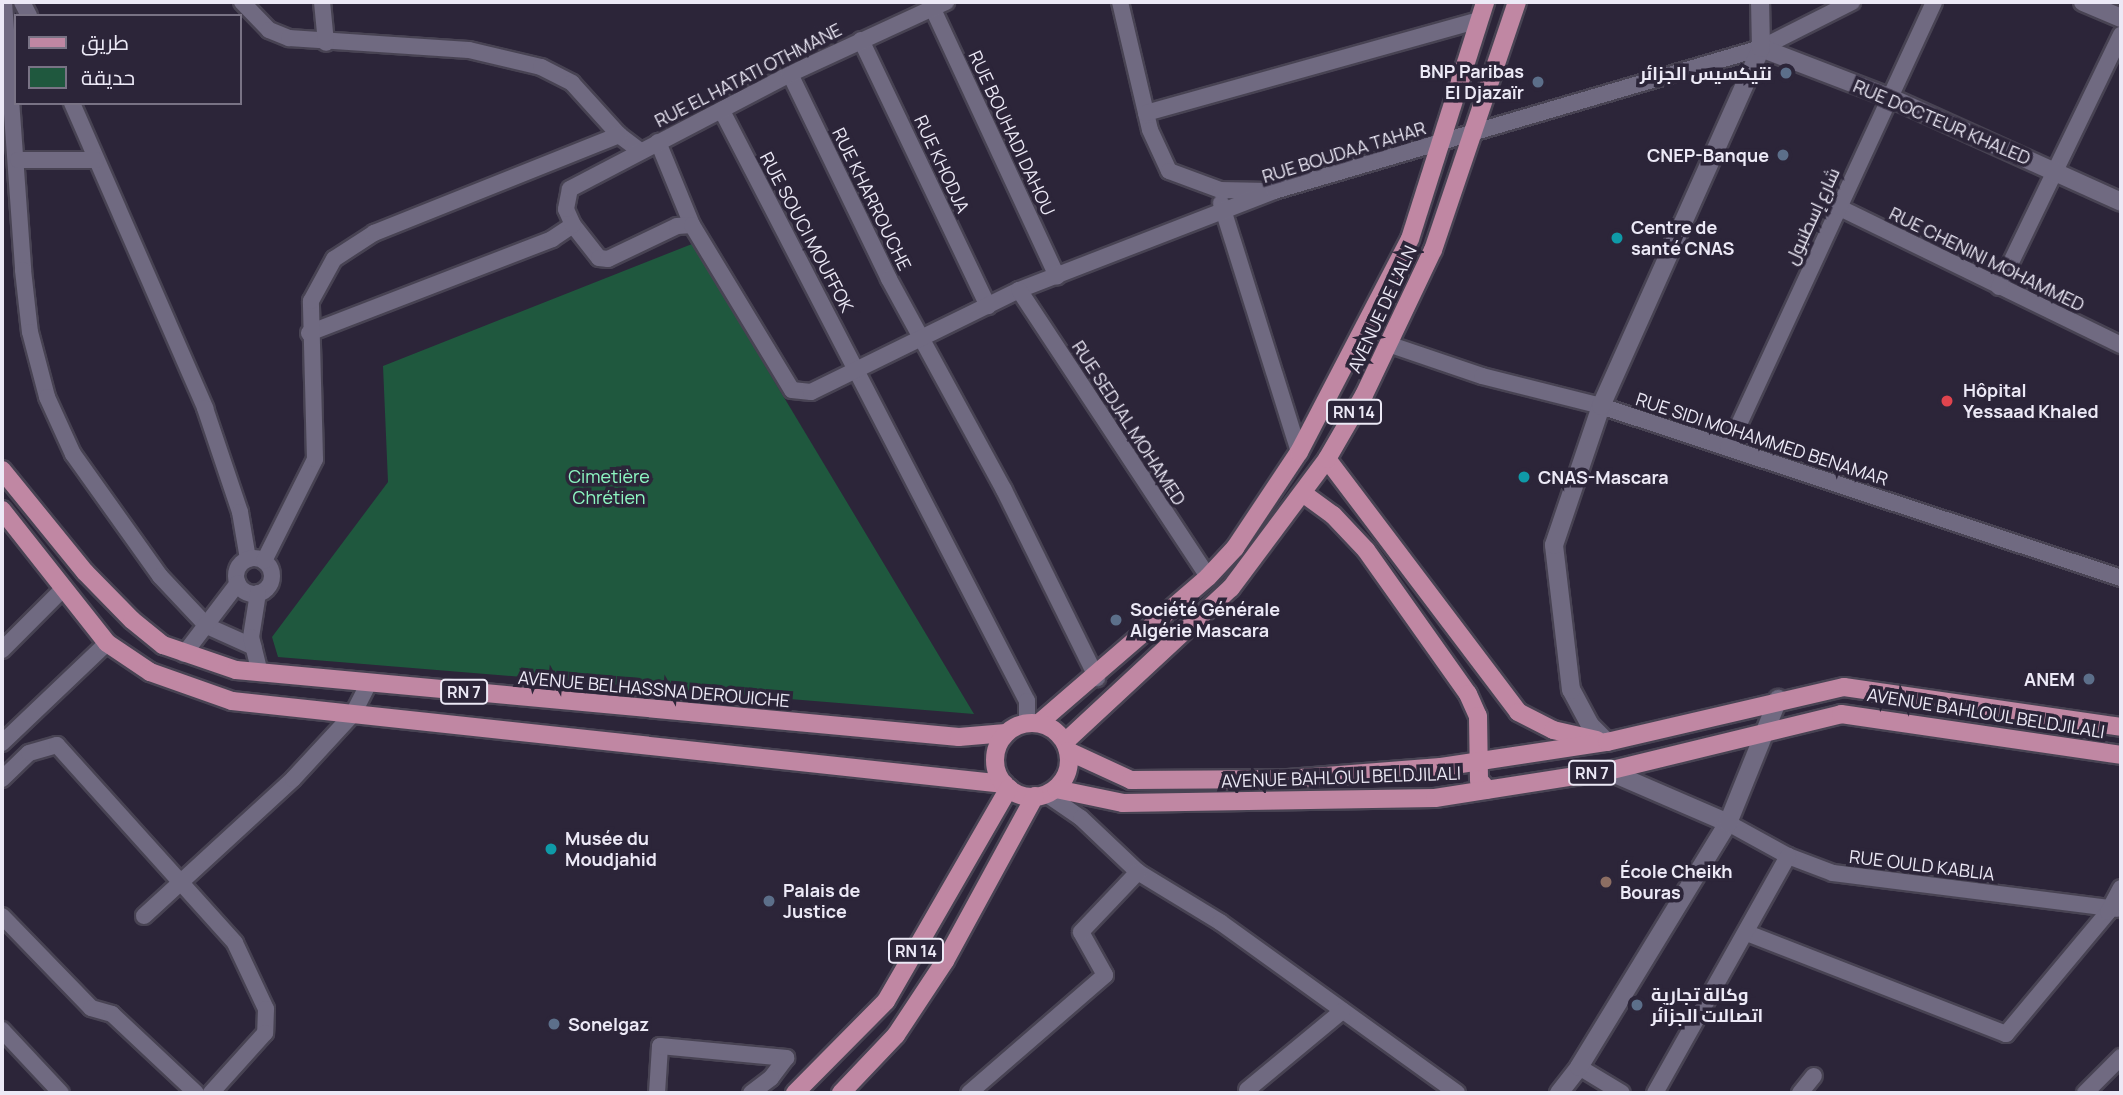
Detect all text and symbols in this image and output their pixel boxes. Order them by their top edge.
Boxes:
legend [14,14,242,105]
street label: RUE EL HATATI OTHMANE [651,18,845,132]
text: طريق [81,28,129,56]
street label: RUE BOUHADI DAHOU [964,47,1060,219]
place label: BNP Paribas El Djazaïr [1420,61,1524,104]
place label: نتيكسيس الجزائر [1640,62,1772,84]
text: حديقة [81,63,135,91]
marker: نتيكسيس الجزائر [1778,65,1794,81]
marker: BNP Paribas El Djazaïr [1530,74,1546,90]
street label: RUE DOCTEUR KHALED [1850,75,2034,169]
street label: RUE KHODJA [910,112,974,216]
street label: RUE BOUDAA TAHAR [1259,117,1429,187]
street label: RUE KHARROUCHE [828,124,916,274]
place label: CNEP-Banque [1647,144,1769,166]
marker: CNEP-Banque [1775,147,1791,163]
street label: RUE SOUCI MOUFFOK [756,148,858,316]
street label: شارع إسطنبول [1780,164,1844,268]
street label: RUE CHENINI MOHAMMED [1886,202,2088,316]
place label: Centre de santé CNAS [1631,217,1734,260]
marker: Centre de santé CNAS [1609,230,1625,246]
street label: AVENUE DE L'ALN [1343,242,1421,376]
street label: RUE SEDJAL MOHAMED [1067,336,1191,510]
place label: Hôpital Yessaad Khaled [1963,380,2099,422]
street label: RUE SIDI MOHAMMED BENAMAR [1633,388,1891,490]
marker: Hôpital Yessaad Khaled [1937,391,1957,411]
road number: RN 14 [1326,400,1382,424]
park label: Cimetière Chrétien [568,466,650,508]
place label: CNAS-Mascara [1538,466,1669,488]
marker: CNAS-Mascara [1516,469,1532,485]
place label: Société Générale Algérie Mascara [1130,599,1280,642]
marker: Société Générale Algérie Mascara [1108,612,1124,628]
street label: AVENUE BELHASSNA DEROUICHE [517,666,791,712]
place label: ANEM [2024,668,2075,690]
marker: ANEM [2081,671,2097,687]
road number: RN 7 [440,680,489,705]
street label: AVENUE BAHLOUL BELDJILALI [1865,683,2107,743]
road number: RN 7 [1568,760,1616,786]
street label: AVENUE BAHLOUL BELDJILALI [1220,762,1462,792]
place label: Musée du Moudjahid [565,828,657,870]
marker: Musée du Moudjahid [543,841,559,857]
street label: RUE OULD KABLIA [1848,845,1996,885]
place label: École Cheikh Bouras [1620,861,1733,903]
marker: École Cheikh Bouras [1598,874,1614,890]
place label: Palais de Justice [783,880,860,922]
marker: Palais de Justice [761,893,777,909]
road number: RN 14 [888,939,944,964]
place label: وكالة تجارية اتصالات الجزائر [1651,984,1763,1026]
marker: وكالة تجارية اتصالات الجزائر [1629,997,1645,1013]
place label: Sonelgaz [568,1013,649,1035]
marker: Sonelgaz [546,1016,562,1032]

